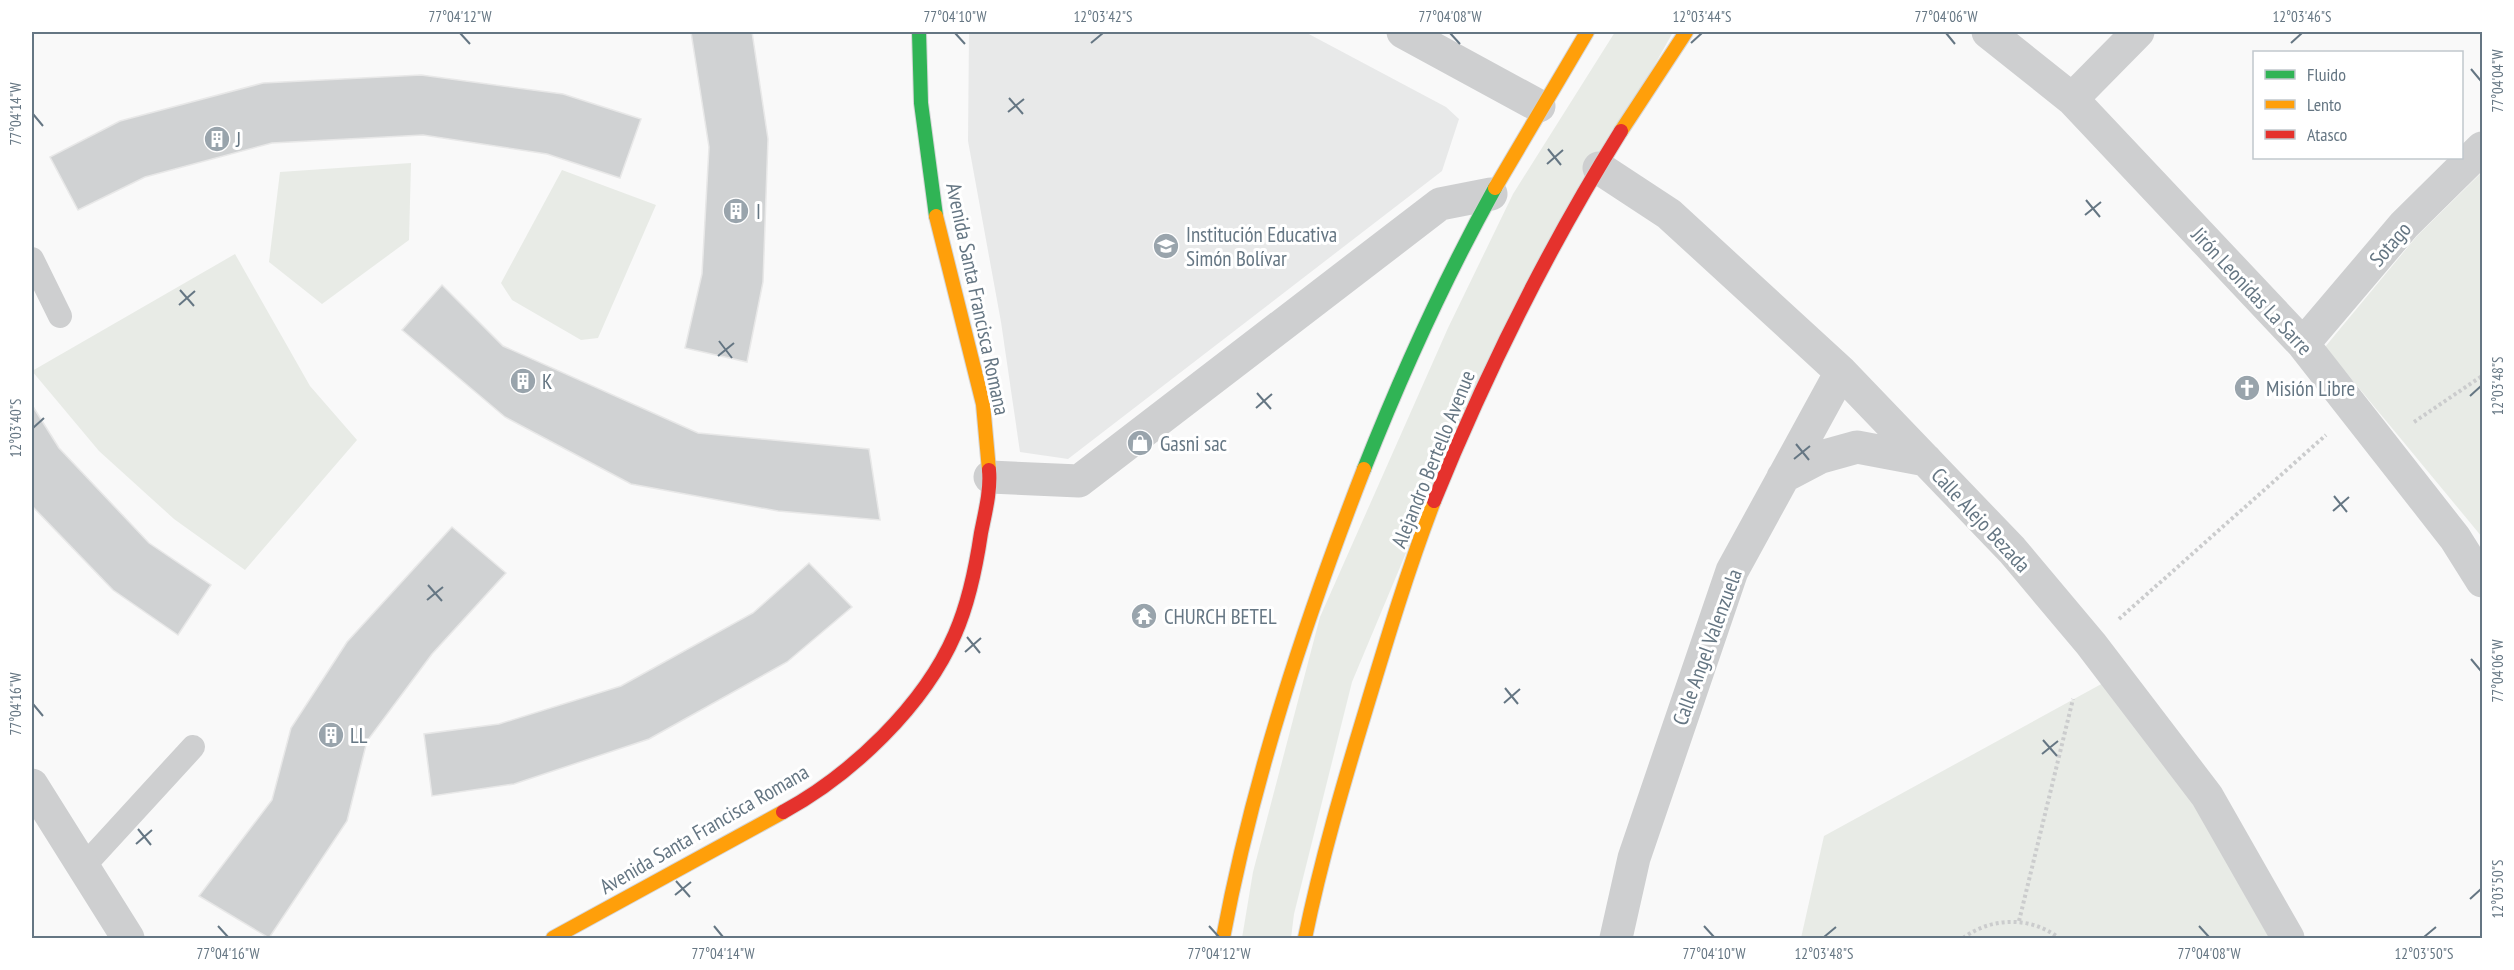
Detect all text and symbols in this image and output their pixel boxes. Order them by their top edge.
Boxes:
text: 77°04'12"W [428,7,492,26]
text: 77°04'10"W [923,7,987,26]
text: 12°03'42"S [1073,7,1133,26]
text: 77°04'08"W [1418,7,1482,26]
text: 12°03'44"S [1672,7,1732,26]
text: 77°04'06"W [1914,7,1978,26]
text: 12°03'46"S [2272,7,2332,26]
text: 77°04'04"W [2488,49,2507,113]
legend [2253,51,2463,159]
text: Fluido [2307,63,2346,86]
text: 77°04'14"W [6,82,25,146]
text: Lento [2307,93,2342,116]
text: Atasco [2307,123,2348,146]
building icon: J [202,124,232,154]
place label: J [235,126,241,153]
street label: Avenida Santa Francisca Romana [940,180,1016,418]
building icon: I [721,196,751,226]
place label: I [756,198,761,225]
street label: Sotago [2363,216,2417,272]
place label: Institución Educativa Simón Bolívar [1186,221,1337,272]
street label: Jirón Leonidas La Sarre [2185,221,2318,361]
school or university icon: Institución Educativa Simón Bolívar [1151,231,1181,261]
text: 12°03'48"S [2488,356,2507,416]
building icon: K [508,366,538,396]
street label: Alejandro Bertello Avenue [1385,366,1481,552]
place label: K [542,368,552,395]
church icon: Misión Libre [2232,373,2262,403]
place label: Misión Libre [2266,375,2355,402]
text: 12°03'40"S [6,398,25,458]
shop icon: Gasni sac [1125,428,1155,458]
place label: Gasni sac [1160,430,1228,457]
street label: Calle Alejo Bezada [1926,462,2036,578]
street label: Calle Angel Valenzuela [1666,565,1748,729]
temple icon: CHURCH BETEL [1129,601,1159,631]
place label: CHURCH BETEL [1164,603,1277,630]
text: 77°04'06"W [2488,639,2507,703]
text: 77°04'16"W [6,672,25,736]
building icon: LL [316,720,346,750]
place label: LL [350,722,368,749]
street label: Avenida Santa Francisca Romana [595,758,813,900]
text: 12°03'50"S [2488,859,2507,919]
text: 77°04'16"W [196,944,260,963]
text: 77°04'14"W [691,944,755,963]
text: 77°04'12"W [1187,944,1251,963]
text: 77°04'10"W [1682,944,1746,963]
text: 12°03'48"S [1794,944,1854,963]
text: 77°04'08"W [2177,944,2241,963]
text: 12°03'50"S [2394,944,2454,963]

